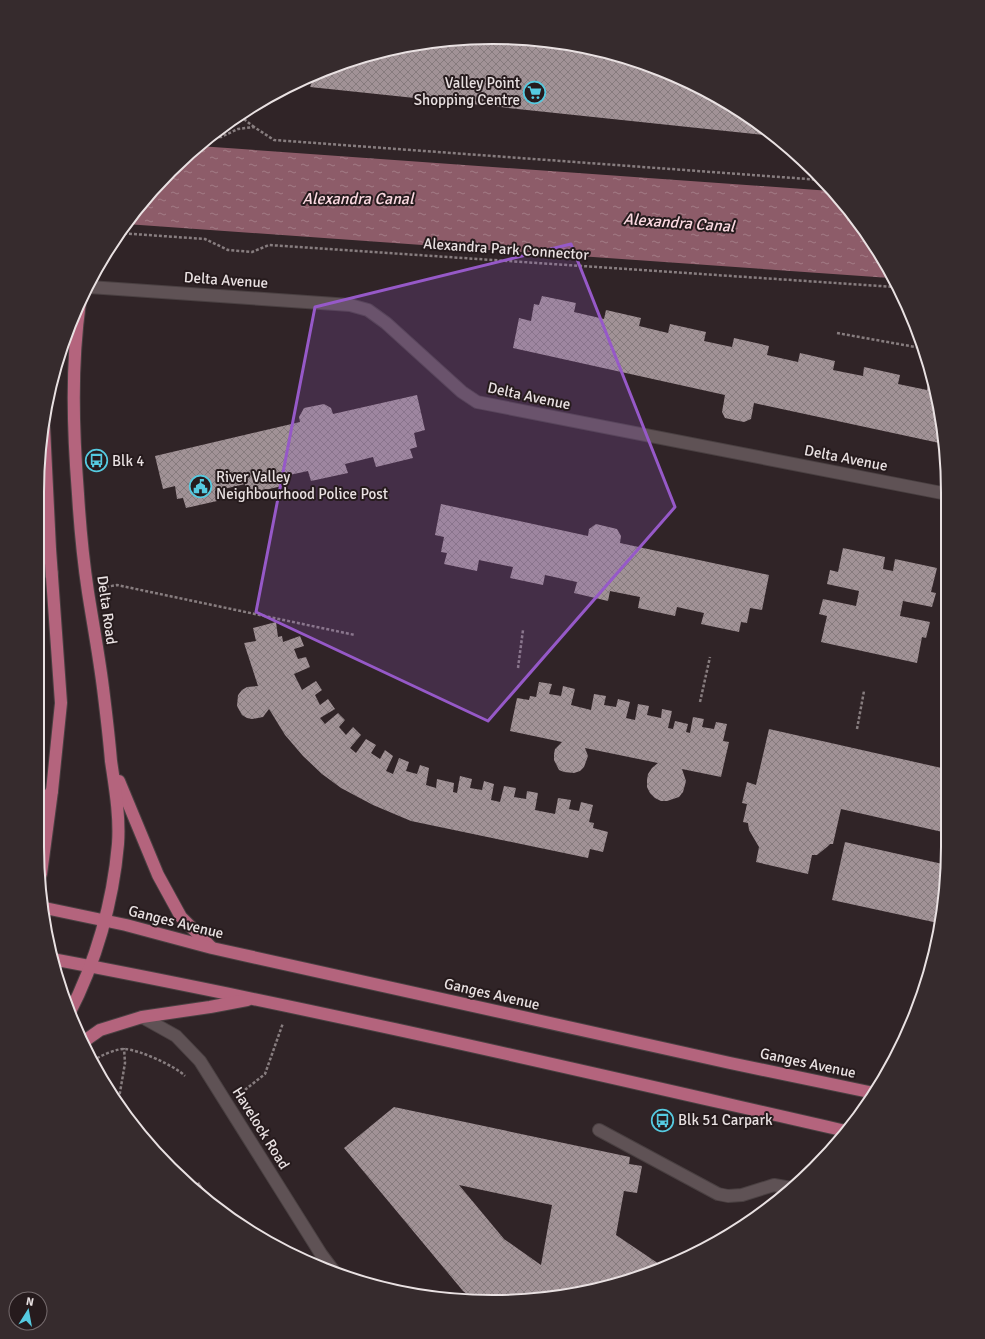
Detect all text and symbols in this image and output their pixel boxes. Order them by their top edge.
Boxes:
place label: Valley Point Shopping Centre [414,74,520,109]
supermarket icon: Valley Point Shopping Centre [522,79,548,105]
water label: Alexandra Canal [302,189,415,209]
water label: Alexandra Canal [623,209,737,237]
street label: Alexandra Park Connector [423,234,590,264]
street label: Delta Avenue [183,268,269,292]
street label: Delta Avenue [486,378,572,414]
street label: Delta Avenue [803,441,889,475]
bus stop icon: Blk 4 [84,448,110,474]
place label: Blk 4 [112,452,144,470]
place label: River Valley Neighbourhood Police Post [216,468,388,503]
public building icon: River Valley Neighbourhood Police Post [187,473,213,499]
street label: Delta Road [93,574,121,646]
street label: Ganges Avenue [126,901,226,943]
street label: Ganges Avenue [442,974,542,1014]
street label: Ganges Avenue [758,1044,858,1082]
street label: Havelock Road [229,1084,293,1173]
bus stop icon: Blk 51 Carpark [650,1107,676,1133]
place label: Blk 51 Carpark [678,1111,773,1129]
north arrow [8,1291,48,1331]
text: N [25,1295,35,1309]

